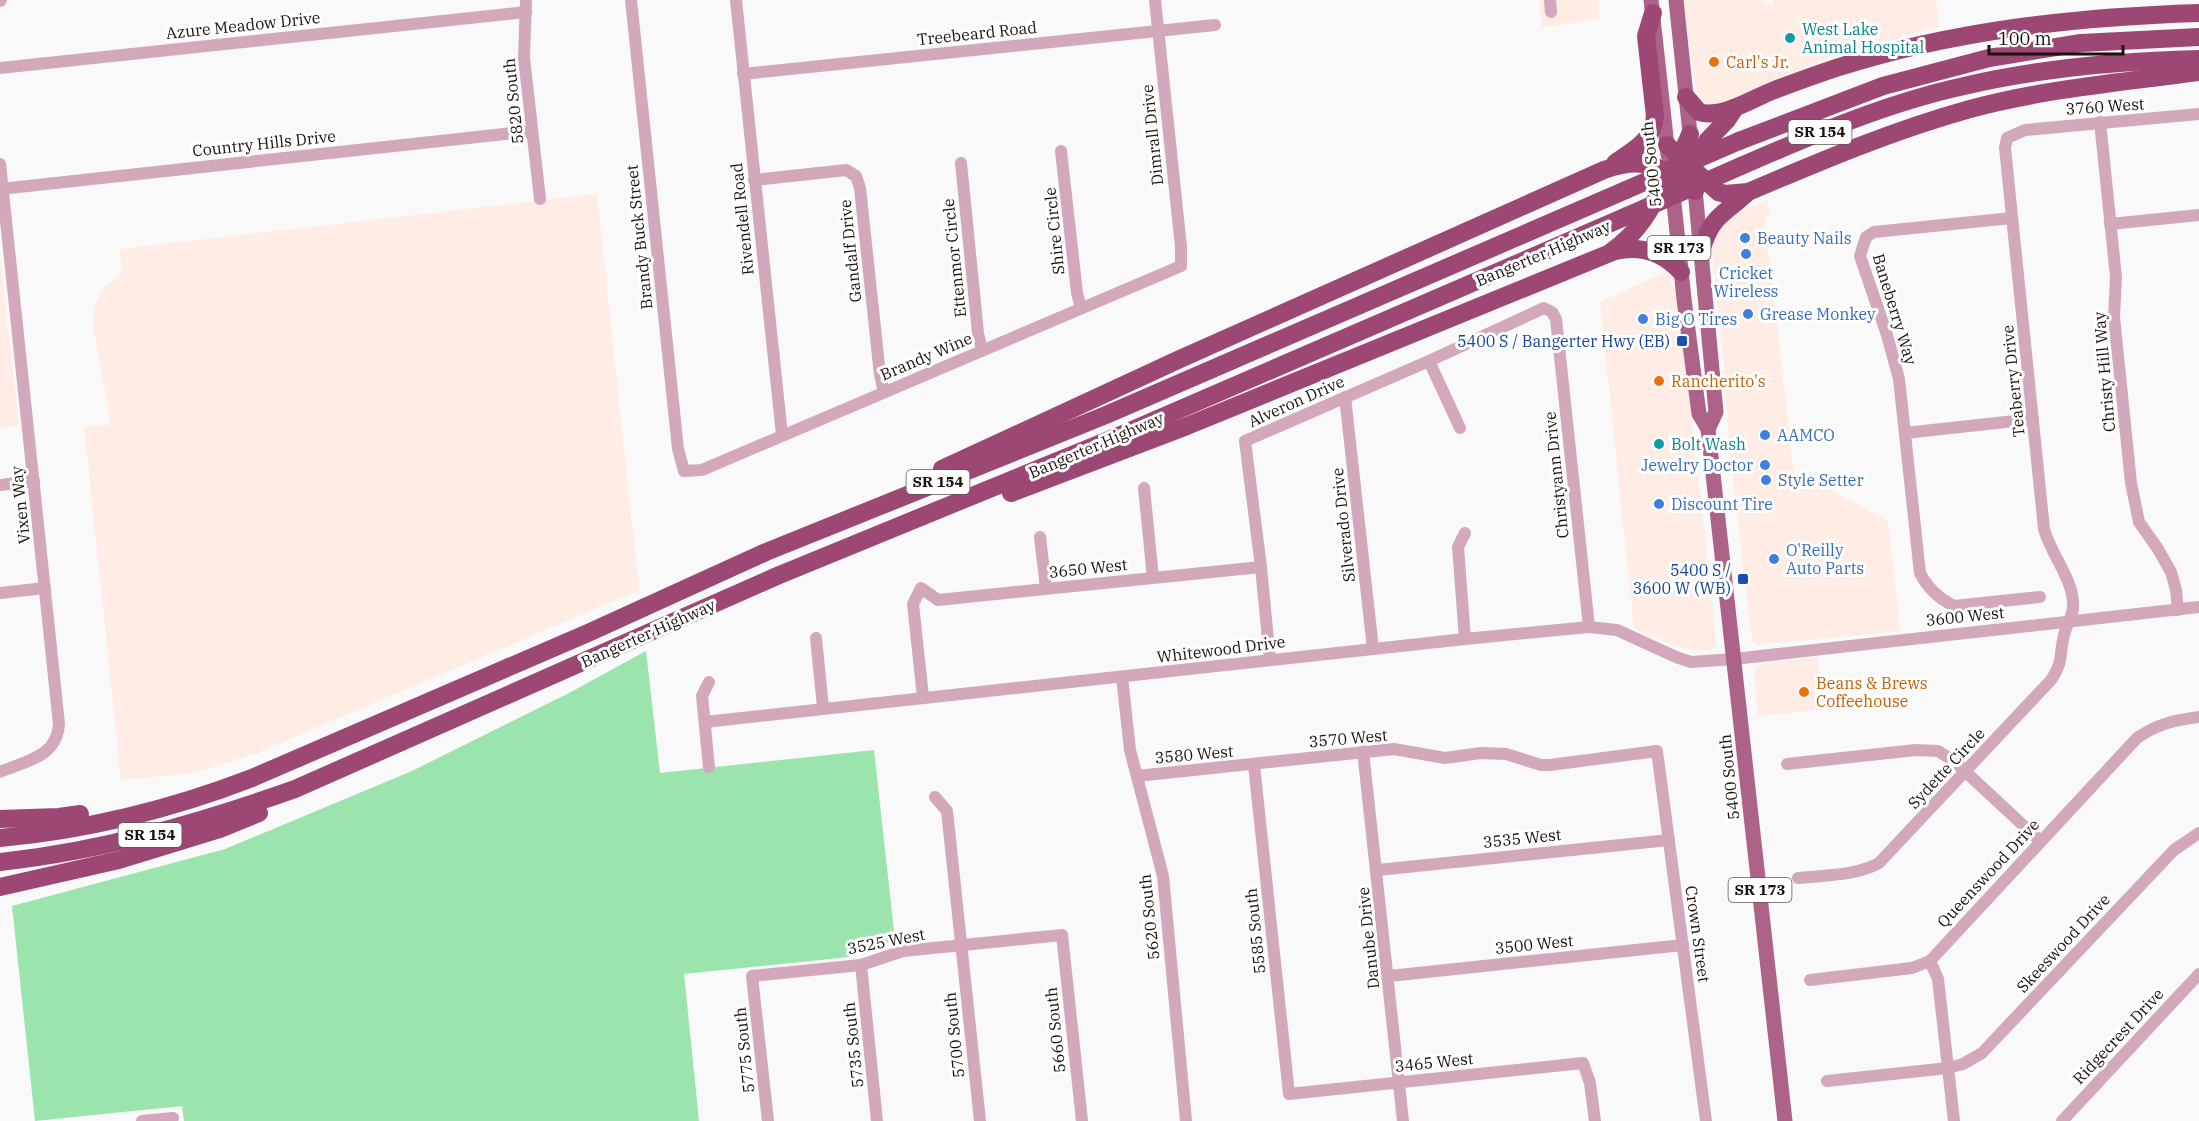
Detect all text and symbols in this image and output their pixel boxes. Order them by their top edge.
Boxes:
street label: Azure Meadow Drive [165,7,321,43]
street label: Treebeard Road [916,17,1038,49]
scale bar [1989,18,2122,56]
place label: West Lake Animal Hospital [1802,19,1924,57]
text: 100 m [1998,27,2052,50]
marker: West Lake Animal Hospital [1783,31,1797,45]
place label: Carl's Jr. [1726,52,1789,72]
marker: Carl's Jr. [1707,55,1721,69]
street label: 5820 South [499,57,527,145]
street label: Dimrall Drive [1137,84,1167,186]
street label: 3760 West [2065,93,2145,119]
street label: 5400 South [1637,120,1665,208]
road number: SR 154 [1788,120,1852,144]
street label: Country Hills Drive [191,126,337,160]
street label: Rivendell Road [726,162,758,276]
street label: Brandy Buck Street [621,163,657,310]
street label: Shire Circle [1039,186,1069,276]
street label: Gandalf Drive [835,198,865,304]
street label: Ettenmor Circle [938,198,970,318]
street label: Bangerter Highway [1472,215,1614,290]
place label: Beauty Nails [1757,228,1852,248]
marker: Beauty Nails [1738,231,1752,245]
road number: SR 173 [1648,236,1710,260]
marker: Cricket Wireless [1739,247,1753,261]
street label: Baneberry Way [1869,251,1922,367]
place label: Cricket Wireless [1714,263,1778,301]
place label: Grease Monkey [1760,304,1876,324]
marker: Grease Monkey [1741,307,1755,321]
place label: Big O Tires [1655,309,1737,329]
street label: Christy Hill Way [2089,311,2119,433]
marker: Big O Tires [1636,312,1650,326]
street label: Teaberry Drive [1997,324,2029,438]
street label: Brandy Wine [877,328,975,384]
place label: 5400 S / Bangerter Hwy (EB) [1457,331,1670,351]
marker: 5400 S / Bangerter Hwy (EB) [1675,334,1689,348]
street label: Alveron Drive [1245,371,1347,431]
place label: Rancherito's [1671,371,1766,391]
marker: Rancherito's [1652,374,1666,388]
street label: Bangerter Highway [1025,407,1167,482]
street label: Christyann Drive [1539,411,1573,539]
place label: AAMCO [1777,425,1835,445]
marker: AAMCO [1758,428,1772,442]
place label: Bolt Wash [1671,434,1746,454]
marker: Bolt Wash [1652,437,1666,451]
place label: Jewelry Doctor [1641,455,1753,475]
marker: Jewelry Doctor [1758,458,1772,472]
street label: Vixen Way [6,465,34,545]
street label: Silverado Drive [1327,467,1359,583]
road number: SR 154 [906,470,970,494]
place label: Style Setter [1778,470,1863,490]
marker: Style Setter [1759,473,1773,487]
place label: Discount Tire [1671,494,1773,514]
marker: Discount Tire [1652,497,1666,511]
place label: O'Reilly Auto Parts [1786,540,1864,578]
marker: O'Reilly Auto Parts [1767,552,1781,566]
street label: 3650 West [1048,554,1129,582]
place label: 5400 S / 3600 W (WB) [1633,560,1731,598]
marker: 5400 S / 3600 W (WB) [1736,572,1750,586]
street label: Bangerter Highway [578,594,719,672]
street label: 3600 West [1925,602,2006,630]
street label: Whitewood Drive [1156,631,1286,667]
place label: Beans & Brews Coffeehouse [1816,673,1928,711]
marker: Beans & Brews Coffeehouse [1797,685,1811,699]
street label: Sydette Circle [1903,723,1989,813]
street label: 3570 West [1308,725,1388,751]
street label: 5400 South [1715,733,1743,821]
street label: 3580 West [1154,741,1234,767]
street label: Queenswood Drive [1933,815,2043,931]
road number: SR 154 [118,823,182,847]
street label: 3535 West [1482,824,1563,852]
street label: 5620 South [1135,873,1163,961]
road number: SR 173 [1728,878,1792,902]
street label: Crown Street [1681,884,1715,984]
street label: Danube Drive [1353,886,1383,990]
street label: 5585 South [1241,887,1269,975]
street label: Skeeswood Drive [2012,889,2114,997]
street label: 3525 West [845,924,927,958]
street label: 3500 West [1494,930,1575,958]
street label: Ridgecrest Drive [2068,984,2168,1088]
street label: 5660 South [1041,986,1069,1074]
street label: 5700 South [940,991,968,1079]
street label: 5735 South [839,1001,867,1089]
street label: 5775 South [730,1006,758,1094]
street label: 3465 West [1394,1048,1475,1076]

